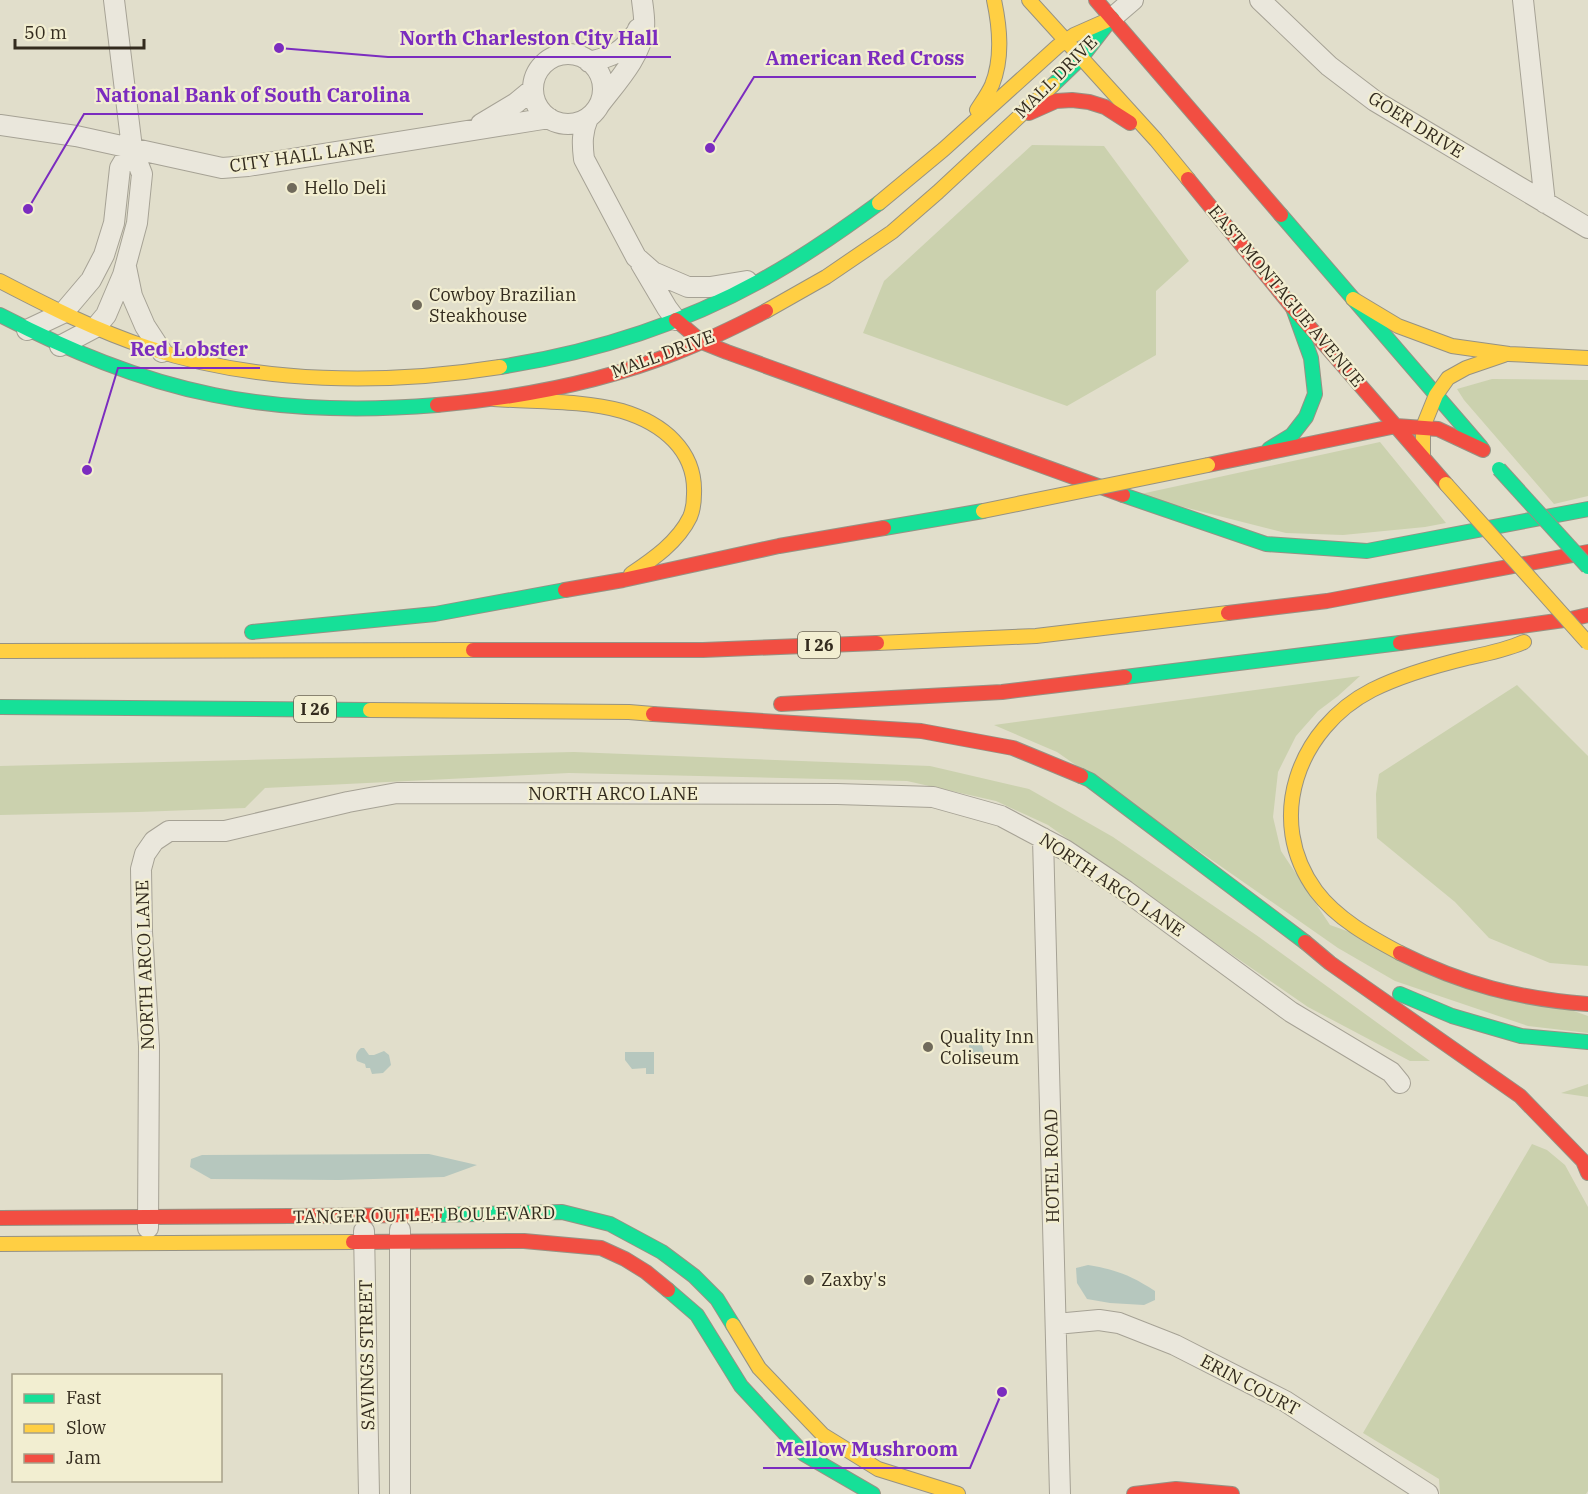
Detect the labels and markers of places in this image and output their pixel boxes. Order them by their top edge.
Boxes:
callout: North Charleston City Hall [388,19,671,57]
callout: American Red Cross [754,39,976,77]
callout: National Bank of South Carolina [84,76,423,114]
place label: Hello Deli [304,176,387,199]
marker: Hello Deli [285,181,299,195]
place label: Cowboy Brazilian Steakhouse [429,283,576,327]
marker: Cowboy Brazilian Steakhouse [410,298,424,312]
callout: Red Lobster [118,330,260,368]
place label: Quality Inn Coliseum [940,1025,1034,1069]
marker: Quality Inn Coliseum [921,1040,935,1054]
place label: Zaxby's [821,1268,886,1291]
marker: Zaxby's [802,1273,816,1287]
callout: Mellow Mushroom [763,1430,970,1468]

